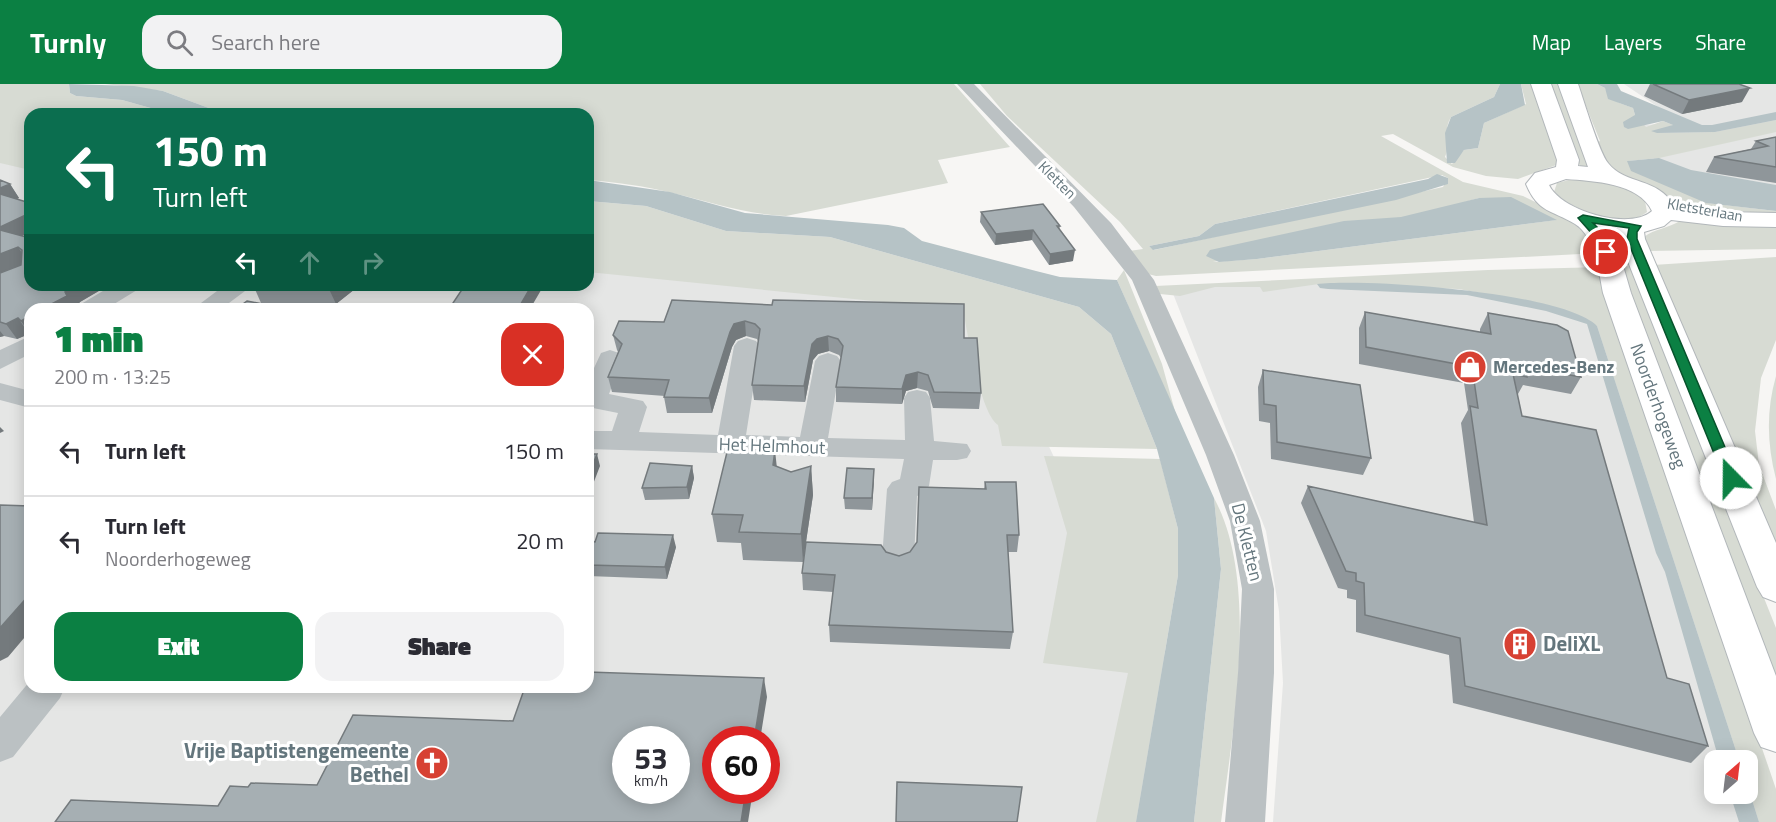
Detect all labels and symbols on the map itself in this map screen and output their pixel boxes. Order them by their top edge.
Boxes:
street label: Kletten [1033,155,1082,204]
street label: Kletsterlaan [1665,192,1745,227]
pin [1580,226,1631,277]
street label: Noorderhogeweg [1623,340,1694,472]
shop icon: Mercedes-Benz [1452,349,1488,385]
place label: Mercedes-Benz [1493,353,1615,380]
street label: Het Helmhout [718,430,827,461]
position arrow [1699,446,1763,510]
street label: De Kletten [1225,500,1270,584]
building icon: DeliXL [1502,626,1538,662]
place label: DeliXL [1543,627,1600,659]
speed limit sign: 60 [702,726,780,804]
place label: Vrije Baptistengemeente Bethel [184,734,409,790]
church icon: Vrije Baptistengemeente Bethel [414,745,450,781]
north arrow [1704,750,1758,804]

